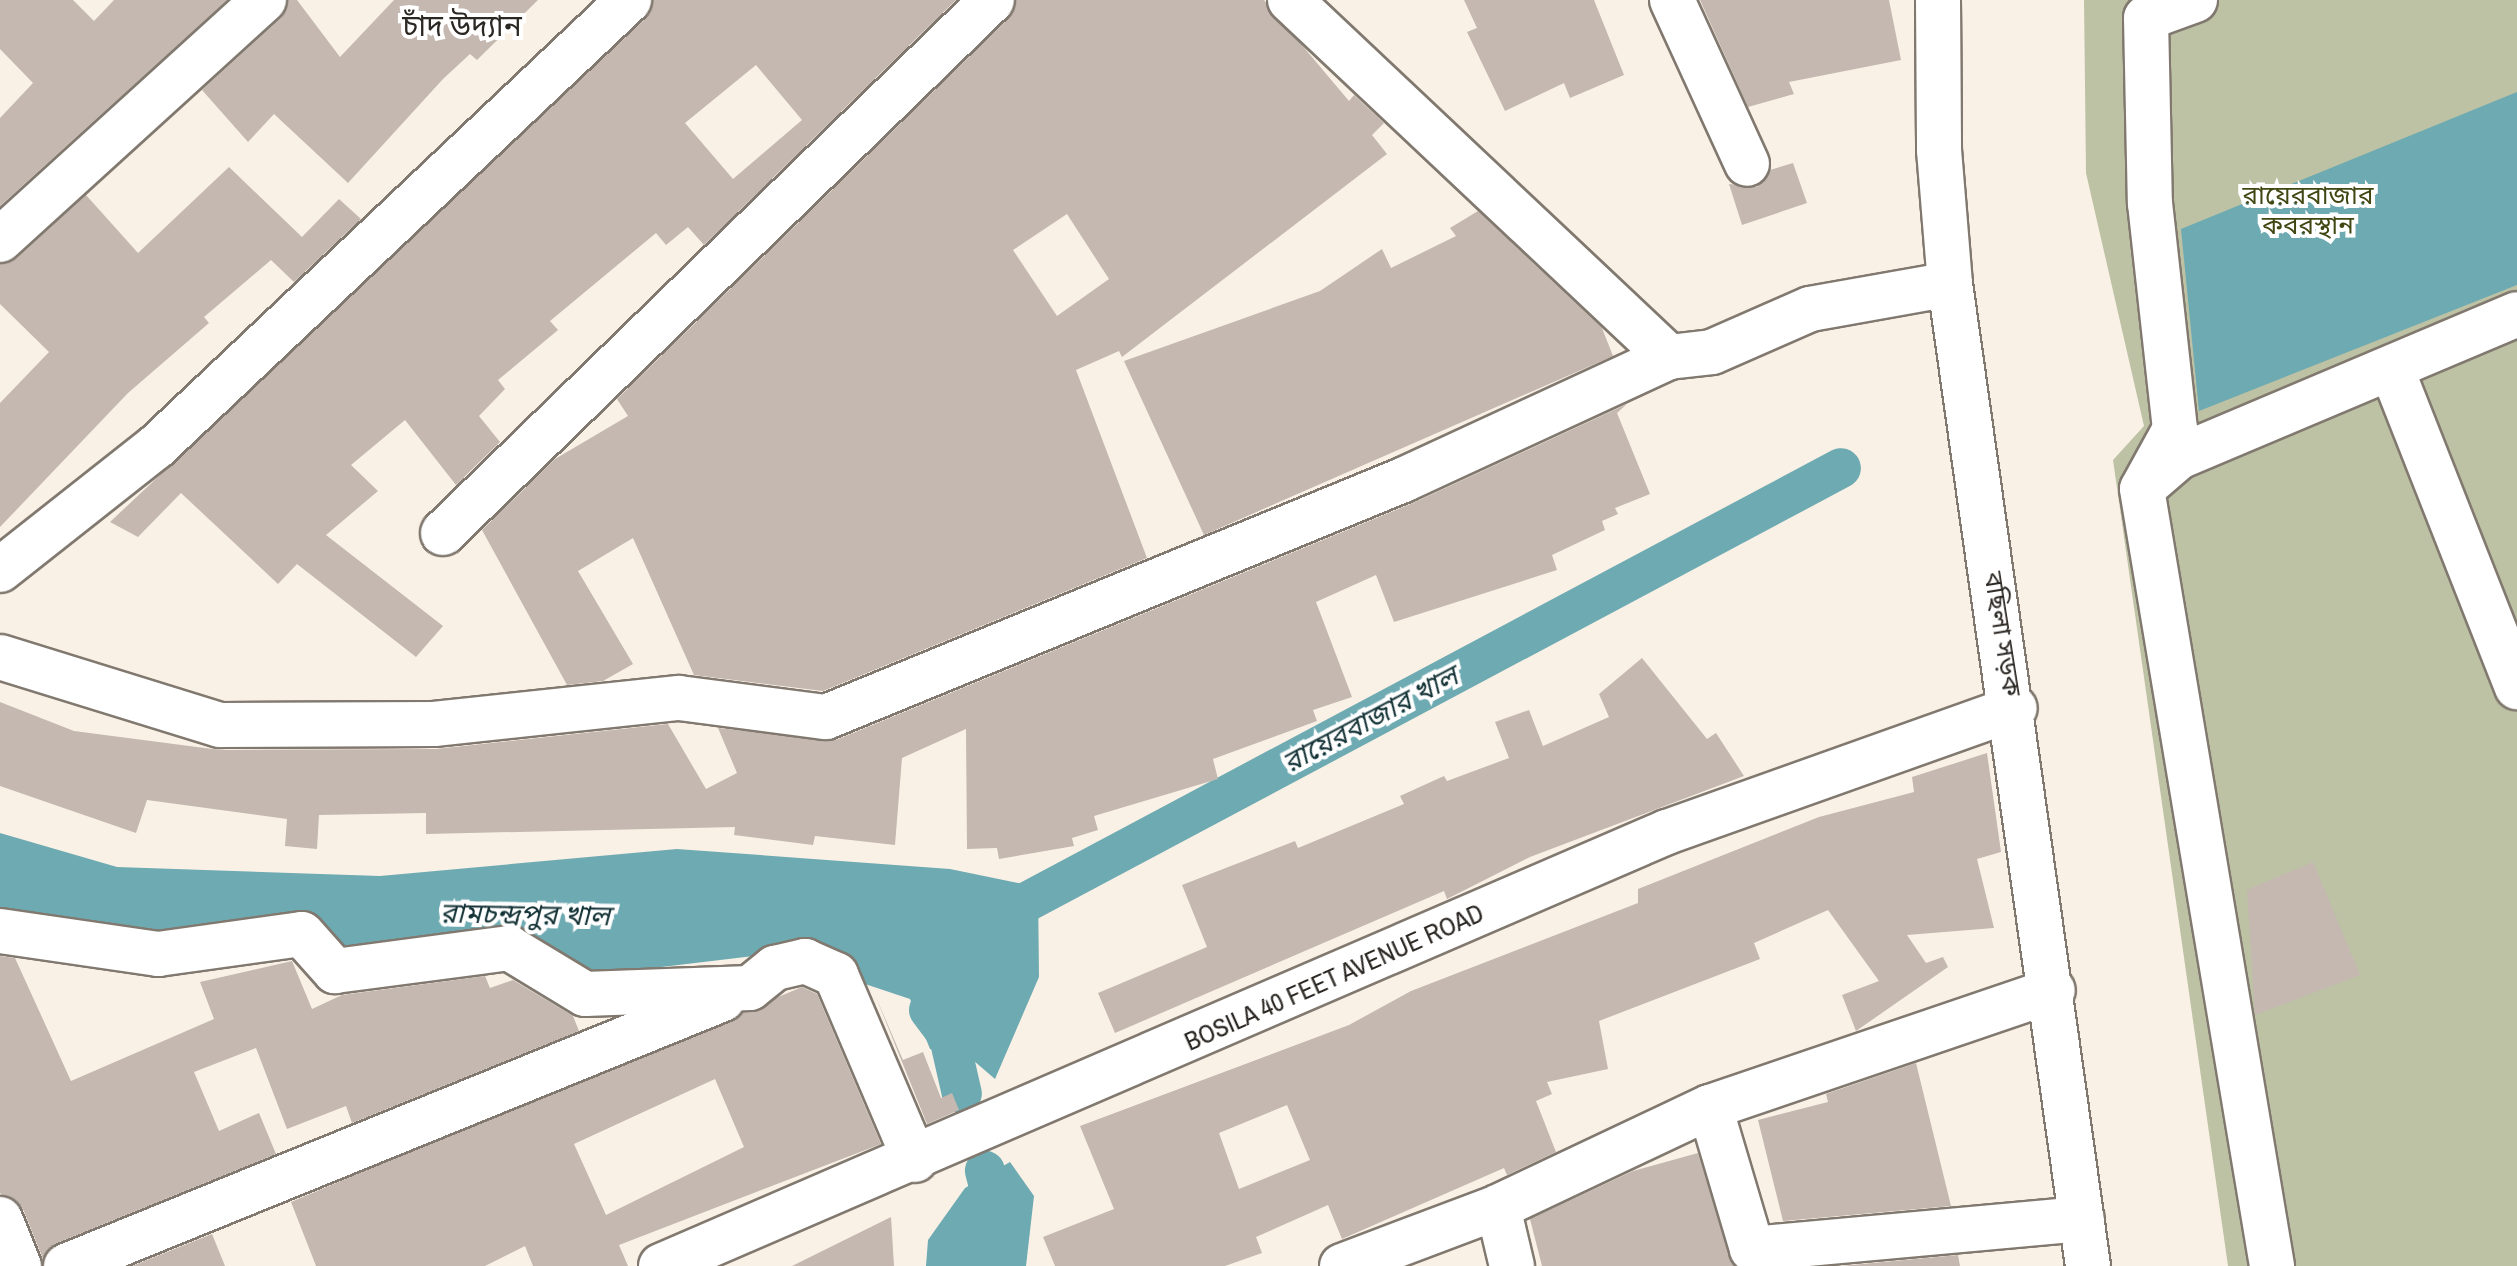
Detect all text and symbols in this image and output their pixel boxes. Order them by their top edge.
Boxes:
district label: চাঁদ উদ্যান [402,7,522,43]
park label: রায়েরবাজার কবরস্থান [2243,179,2373,240]
street label: বছিলা সড়ক [1978,569,2028,699]
water label: রায়েরবাজার খাল [1277,659,1463,779]
water label: রামচন্দ্রপুর খাল [440,896,610,932]
street label: BOSILA 40 FEET AVENUE ROAD [1178,896,1490,1058]

